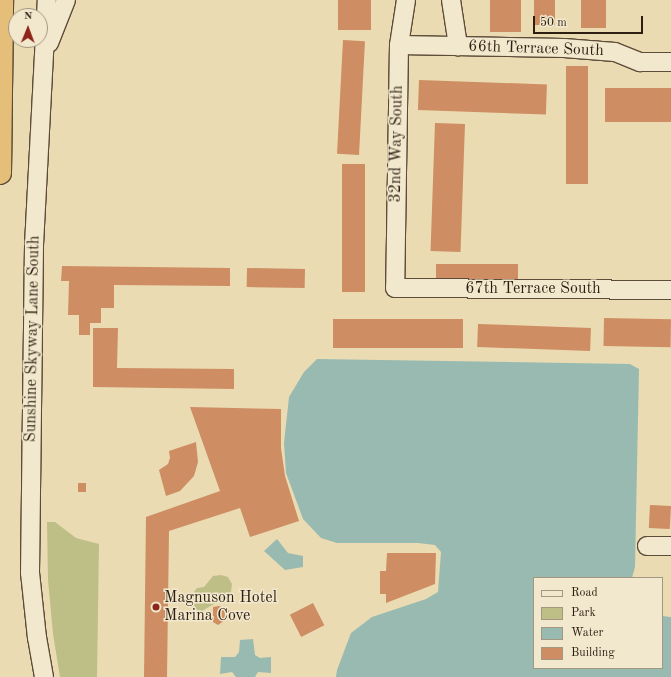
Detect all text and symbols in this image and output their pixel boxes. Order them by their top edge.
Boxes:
north arrow [8,8,48,48]
scale bar [535,8,645,34]
text: N [24,11,32,22]
text: 50 m [540,17,567,29]
street label: 66th Terrace South [468,37,604,61]
street label: 32nd Way South [386,85,408,203]
street label: Sunshine Skyway Lane South [22,236,44,442]
street label: 67th Terrace South [465,279,601,299]
legend [533,577,663,669]
text: Road [571,587,598,599]
place label: Magnuson Hotel Marina Cove [164,588,277,626]
marker: Magnuson Hotel Marina Cove [151,602,161,612]
text: Park [571,607,596,619]
text: Water [571,627,603,639]
text: Building [571,647,615,659]

